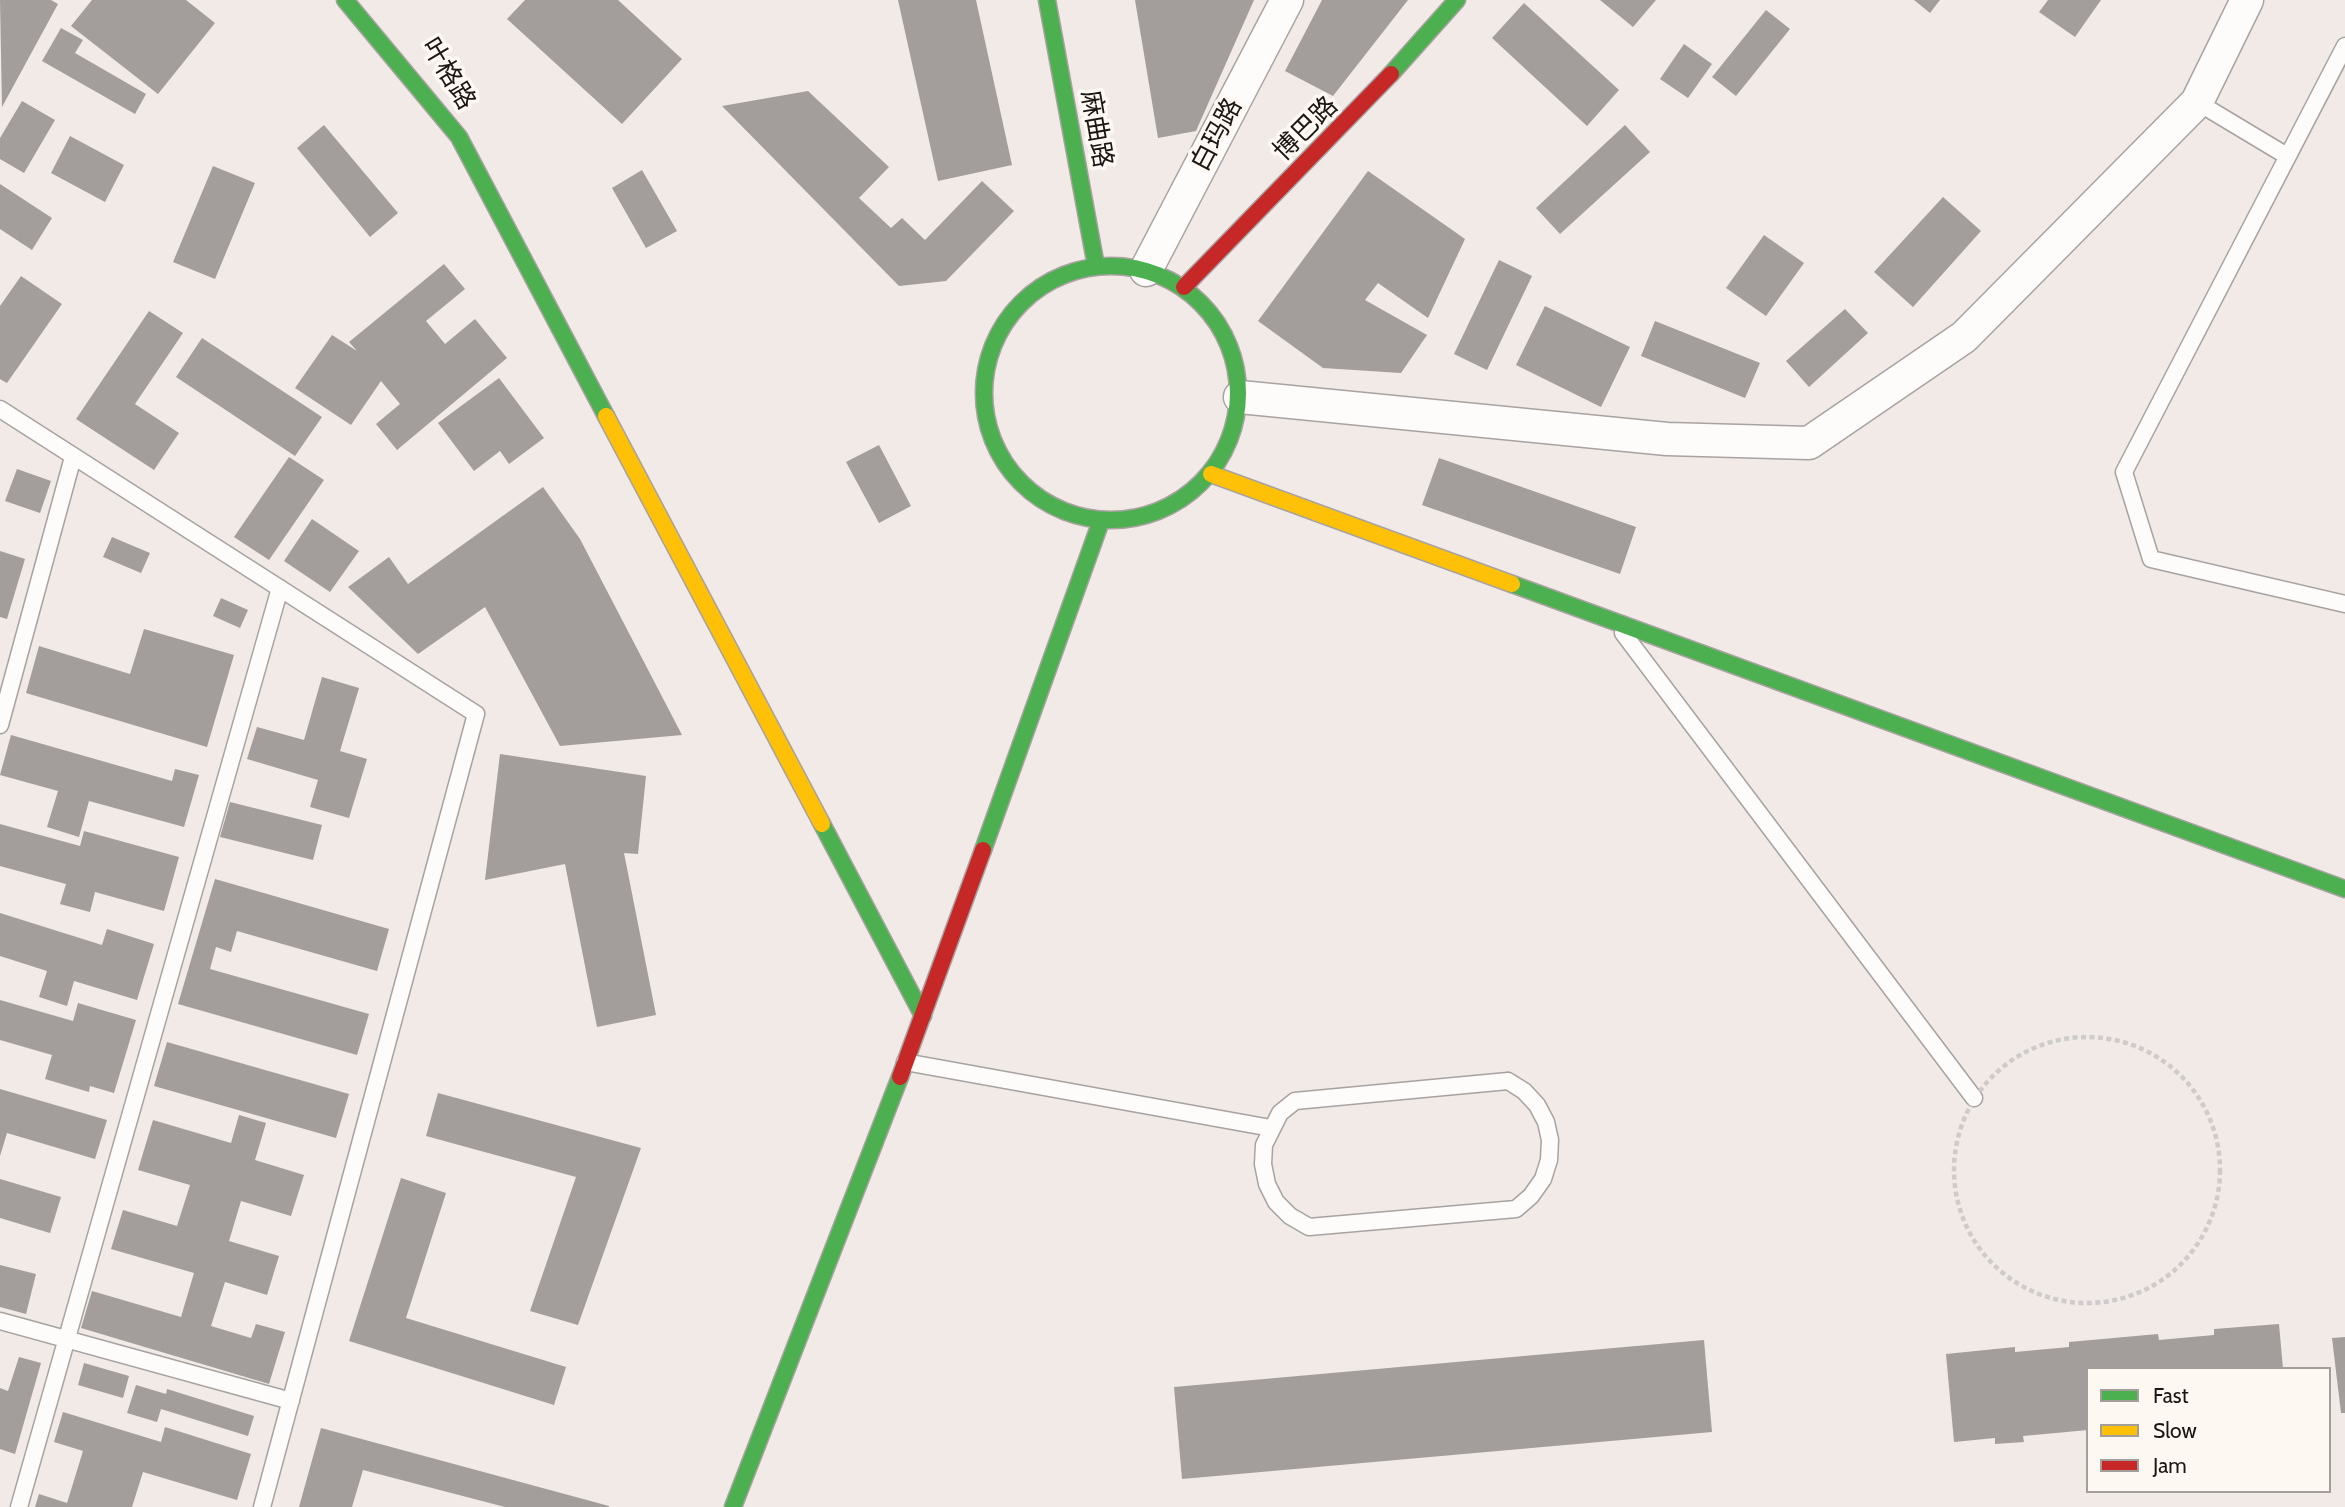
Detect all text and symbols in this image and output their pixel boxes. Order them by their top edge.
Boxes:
street label: 叶格路 [415,33,481,115]
street label: 麻曲路 [1074,88,1118,170]
street label: 博巴路 [1267,90,1345,168]
street label: 白玛路 [1185,93,1249,177]
legend [2086,1367,2331,1493]
text: Fast [2153,1383,2189,1408]
text: Slow [2153,1418,2197,1443]
text: Jam [2153,1453,2187,1478]

